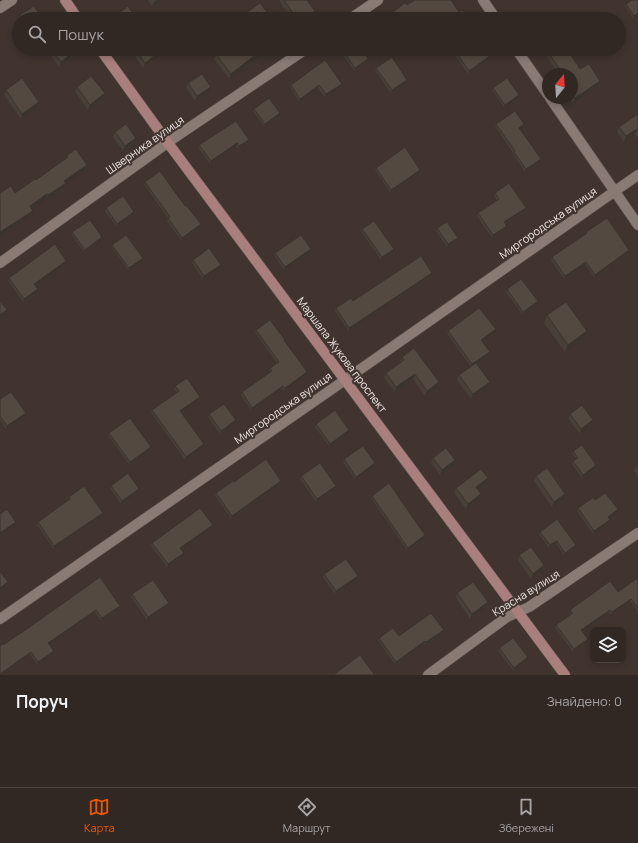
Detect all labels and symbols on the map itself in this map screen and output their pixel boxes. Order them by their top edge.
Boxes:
north arrow [542,68,578,104]
street label: Шверника вулиця [103,112,187,177]
street label: Миргородська вулиця [496,183,599,262]
street label: Маршала Жукова проспект [294,294,391,416]
street label: Миргородська вулиця [231,368,334,447]
street label: Красна вулиця [489,566,562,619]

